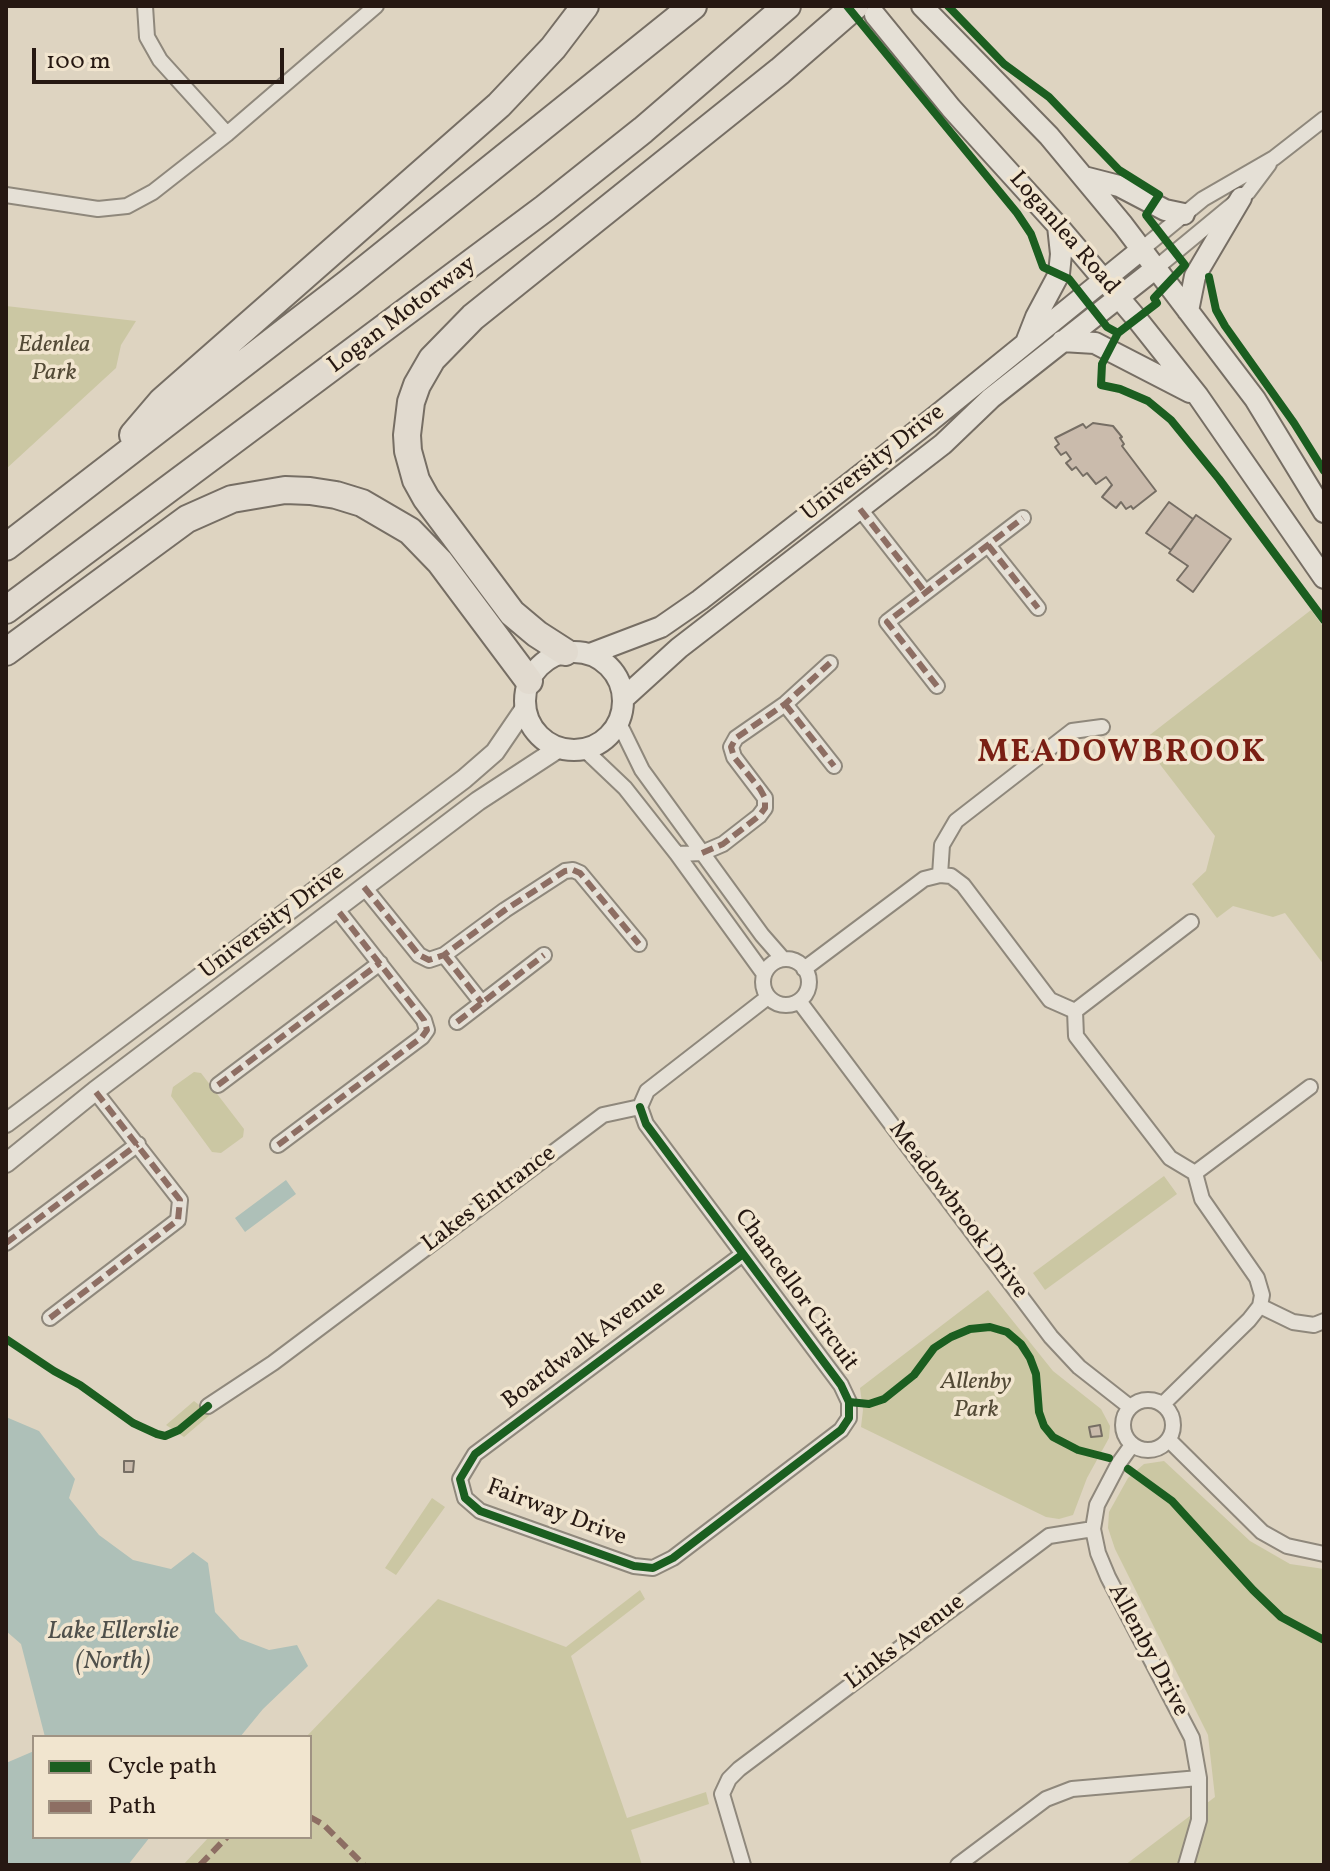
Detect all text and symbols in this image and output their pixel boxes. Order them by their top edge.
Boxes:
scale bar [36,32,288,82]
text: 100 m [46,45,111,79]
street label: Loganlea Road [1002,166,1124,302]
street label: Logan Motorway [323,251,483,381]
park label: Edenlea Park [18,333,90,389]
street label: University Drive [797,399,951,529]
district label: MEADOWBROOK [977,736,1267,774]
street label: University Drive [195,859,351,987]
street label: Meadowbrook Drive [881,1117,1033,1305]
street label: Lakes Entrance [417,1140,563,1260]
street label: Chancellor Circuit [727,1204,863,1378]
street label: Boardwalk Avenue [498,1275,672,1417]
park label: Allenby Park [940,1370,1012,1426]
street label: Fairway Drive [482,1474,630,1554]
street label: Allenby Drive [1100,1580,1194,1722]
street label: Links Avenue [841,1589,971,1697]
water label: Lake Ellerslie (North) [47,1617,179,1678]
legend [32,1735,312,1839]
text: Cycle path [108,1750,217,1784]
text: Path [108,1790,156,1824]

